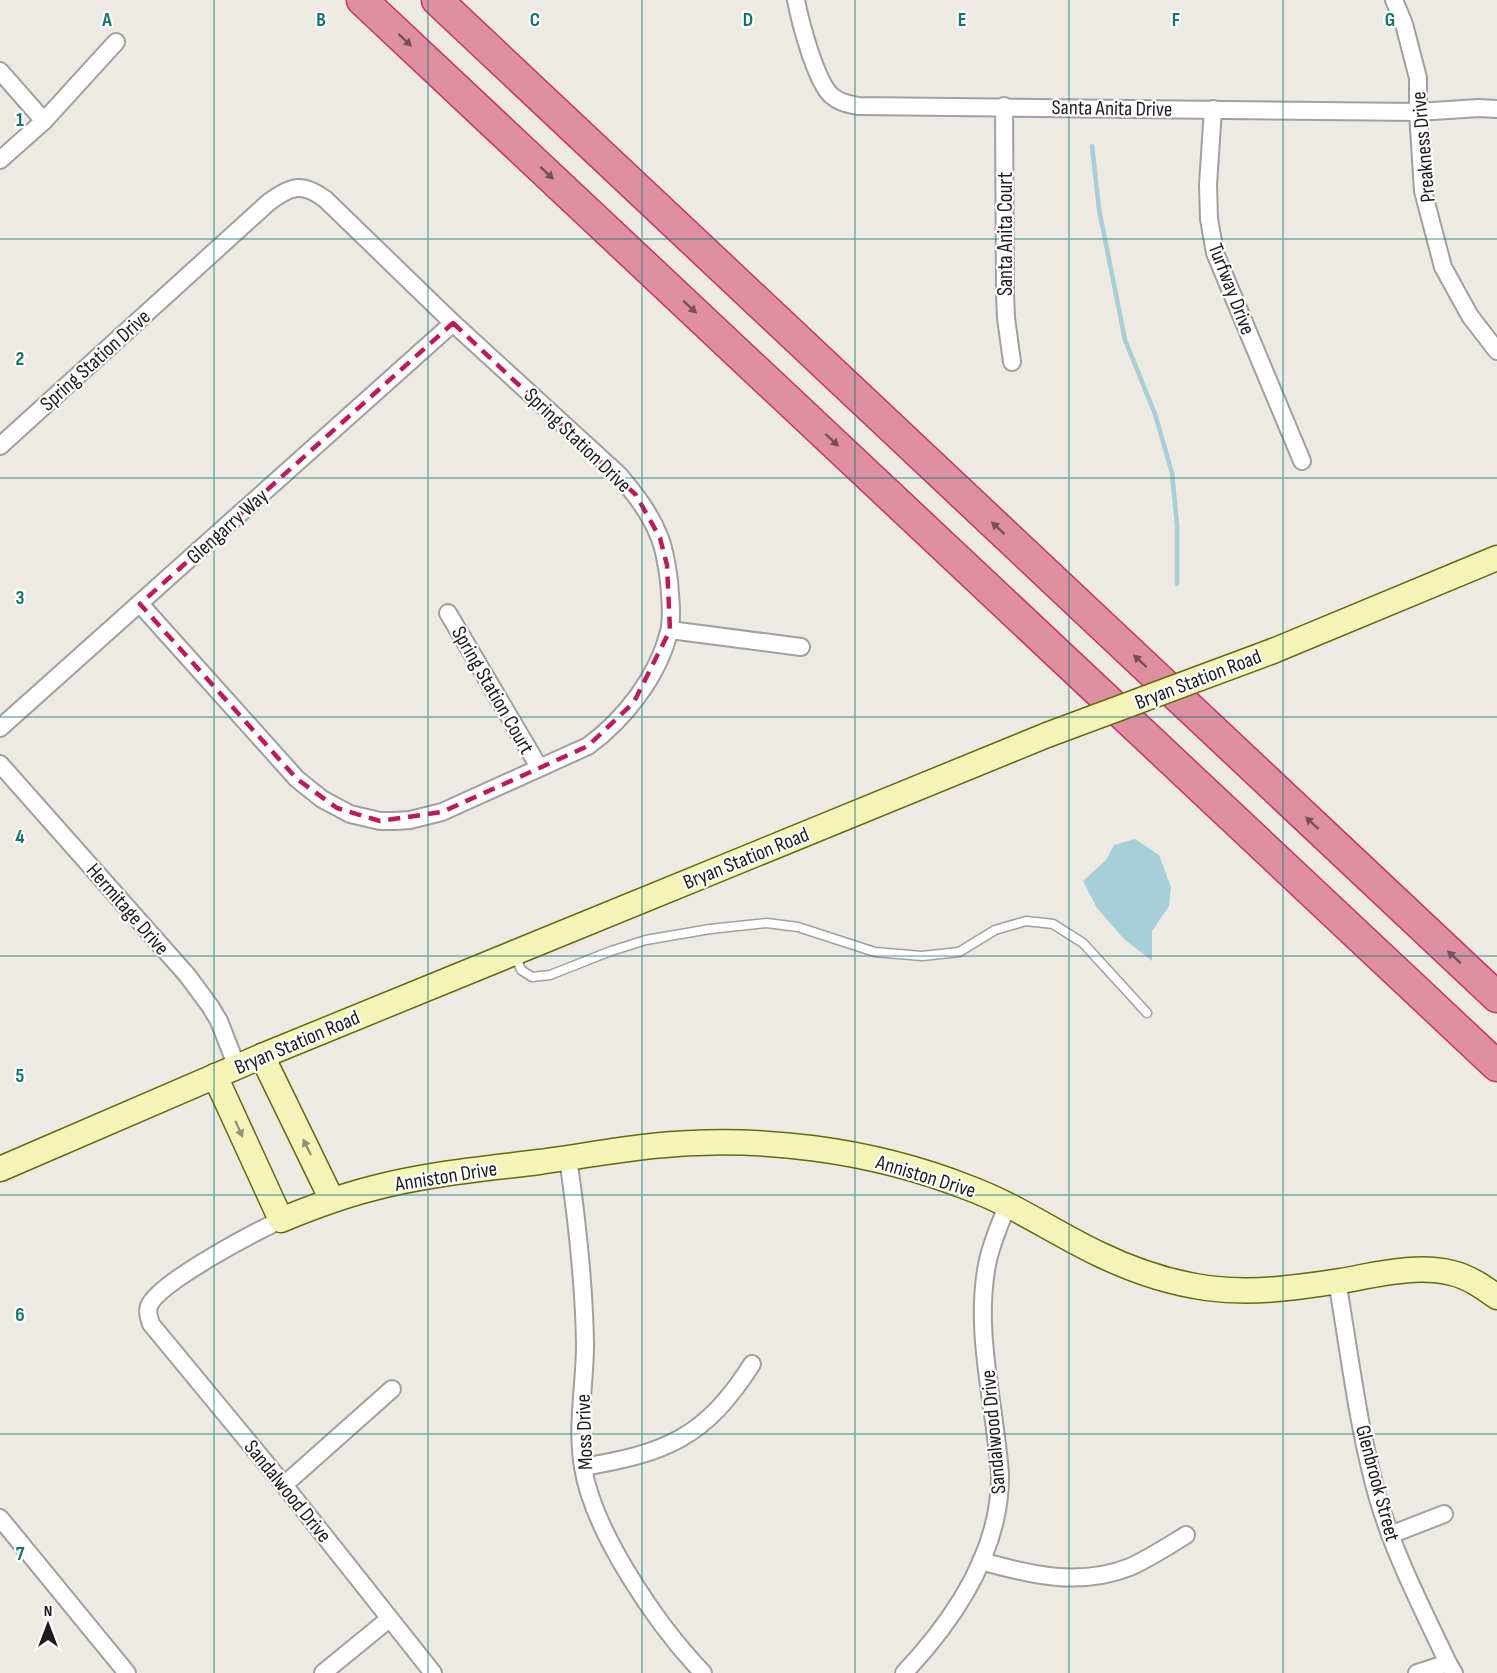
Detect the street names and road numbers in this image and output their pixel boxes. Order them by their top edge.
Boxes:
street label: Preakness Drive [1406,90,1441,204]
street label: Santa Anita Drive [1051,95,1173,122]
street label: Santa Anita Court [993,172,1018,296]
street label: Turfway Drive [1203,240,1260,338]
street label: Spring Station Drive [35,304,156,416]
street label: Spring Station Drive [519,383,637,498]
street label: Glengarry Way [181,483,273,569]
street label: Spring Station Court [446,622,539,759]
street label: Bryan Station Road [1131,644,1265,715]
street label: Bryan Station Road [680,822,813,895]
street label: Hermitage Drive [81,858,174,960]
street label: Bryan Station Road [231,1005,364,1080]
street label: Anniston Drive [872,1149,979,1203]
street label: Anniston Drive [392,1156,499,1197]
street label: Sandalwood Drive [976,1369,1011,1495]
street label: Moss Drive [571,1394,598,1470]
street label: Glenbrook Street [1350,1422,1405,1544]
street label: Sandalwood Drive [239,1435,337,1548]

